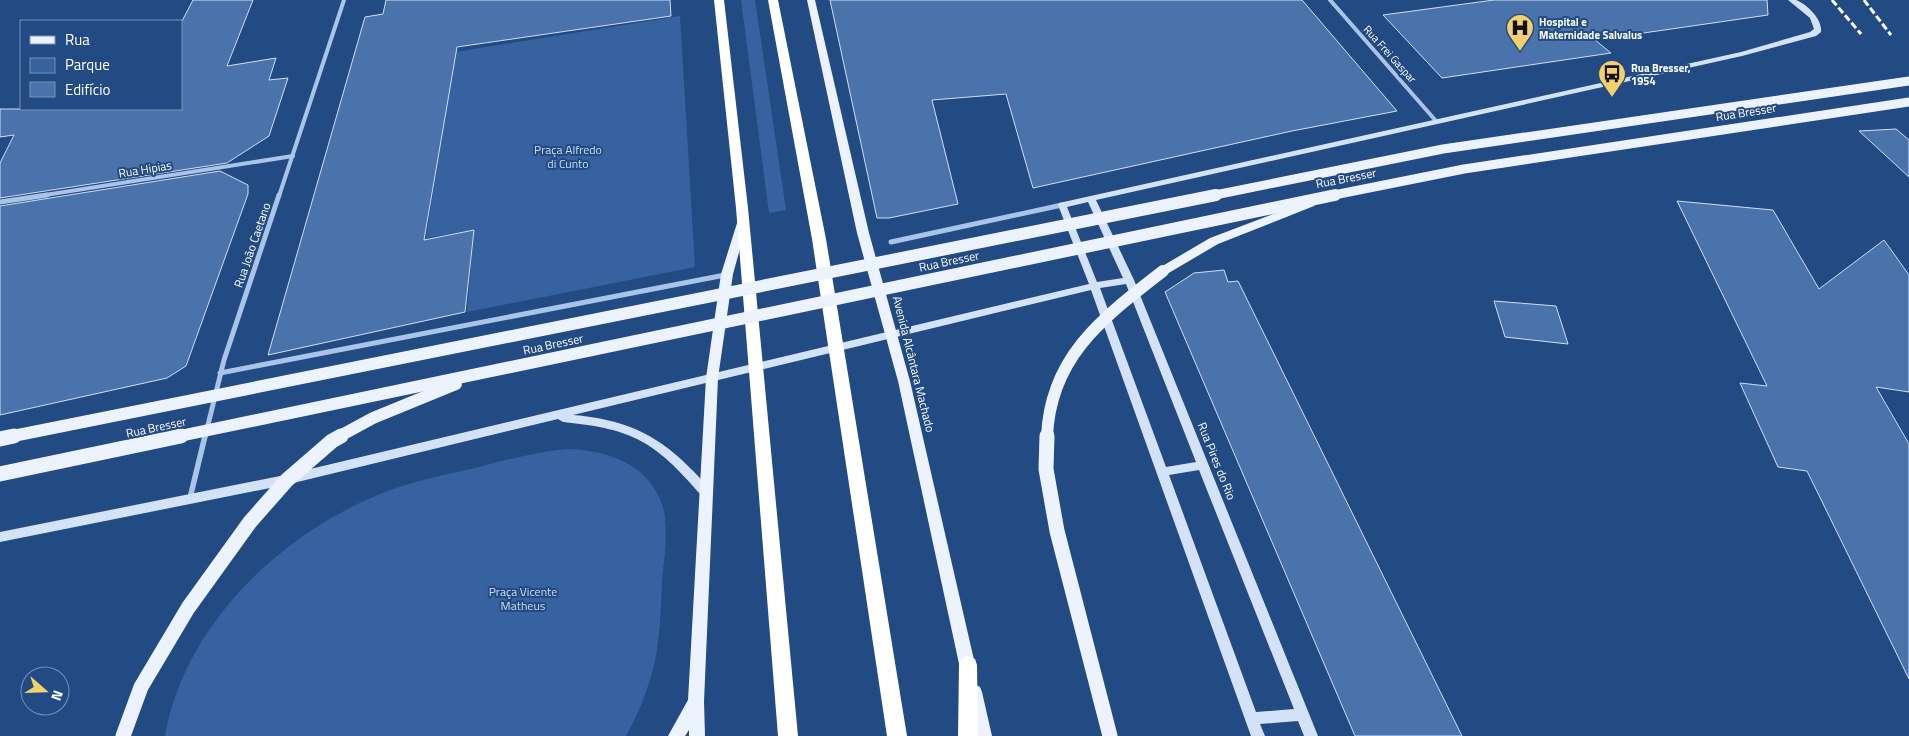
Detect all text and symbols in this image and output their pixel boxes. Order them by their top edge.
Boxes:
hospital icon: Hospital e Maternidade Salvalus [1505,13,1535,52]
place label: Hospital e Maternidade Salvalus [1539,14,1642,43]
legend [20,20,182,110]
street label: Rua Frei Gaspar [1360,22,1420,86]
text: Rua [65,28,90,51]
text: Parque [65,53,110,76]
bus stop icon: Rua Bresser, 1954 [1597,59,1627,98]
place label: Rua Bresser, 1954 [1631,60,1691,89]
text: Edifício [65,78,110,101]
street label: Rua Bresser [1714,98,1778,126]
park label: Praça Alfredo di Cunto [534,140,602,173]
street label: Rua Hipias [117,155,173,183]
street label: Rua Bresser [1314,163,1378,193]
street label: Rua João Caetano [229,200,275,290]
street label: Rua Bresser [917,245,981,277]
street label: Avenida Alcântara Machado [888,294,940,434]
street label: Rua Bresser [521,328,585,360]
street label: Rua Bresser [124,411,188,443]
street label: Rua Pires do Rio [1193,419,1241,503]
park label: Praça Vicente Matheus [489,582,557,615]
north arrow [20,666,70,716]
text: N [46,687,69,704]

